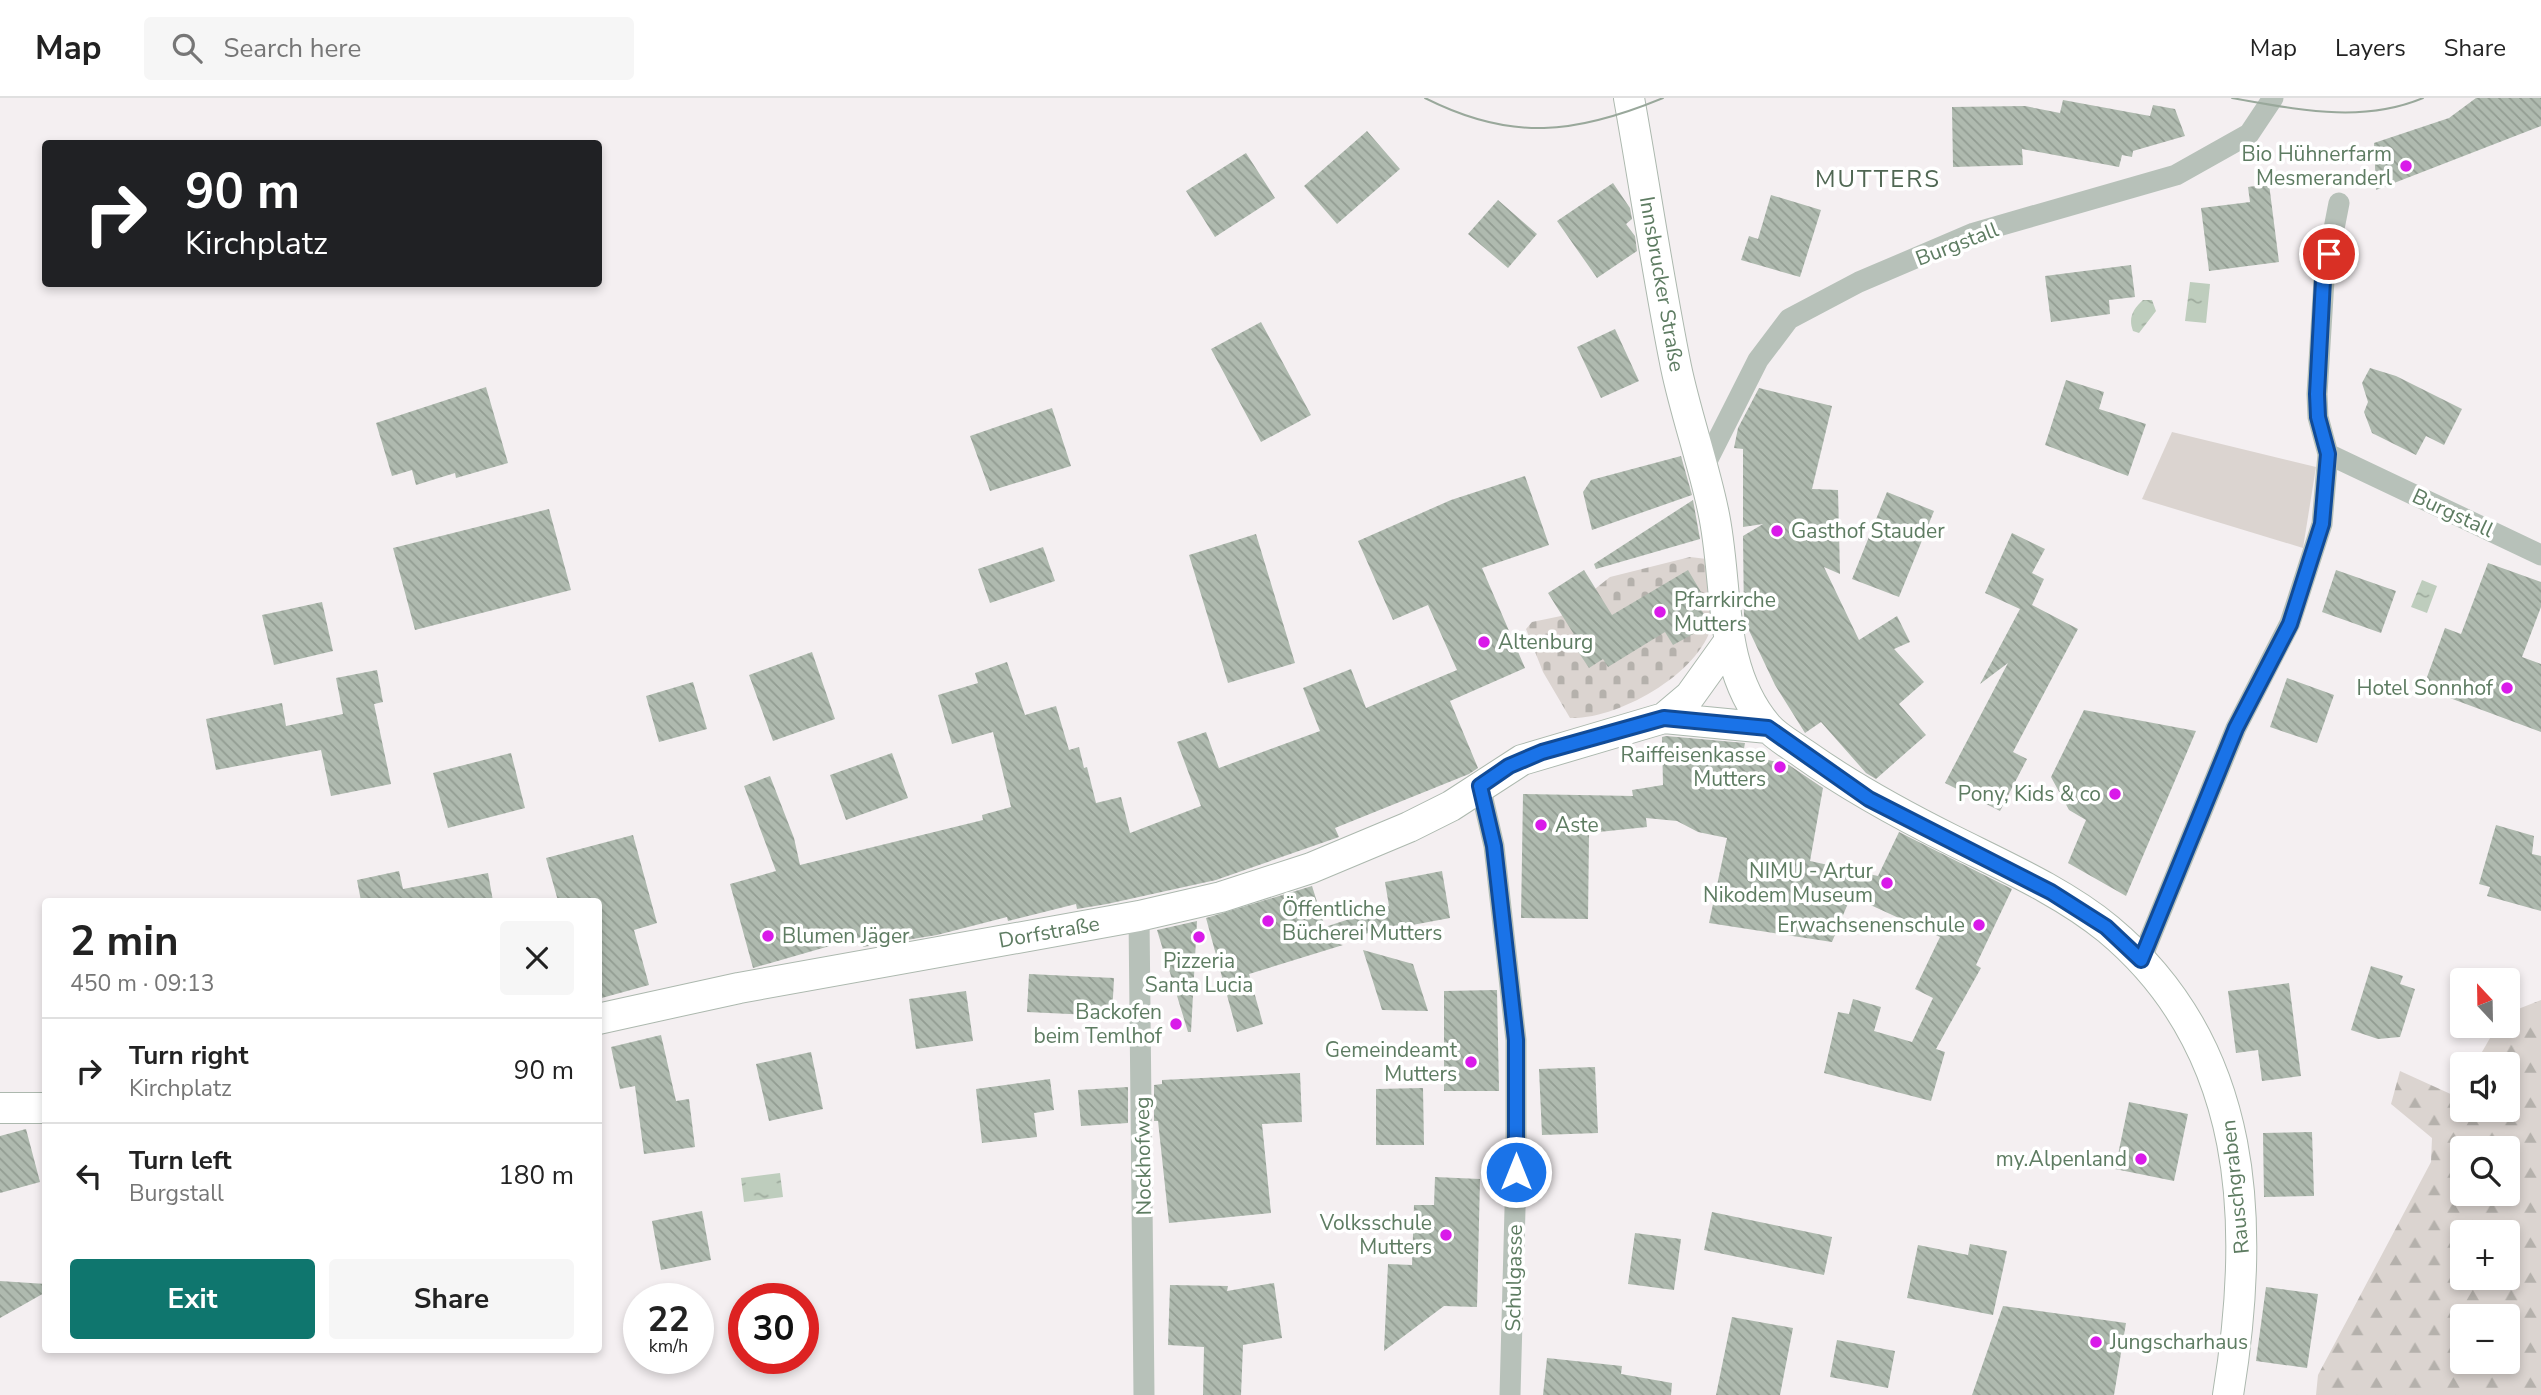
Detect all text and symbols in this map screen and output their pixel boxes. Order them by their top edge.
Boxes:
search box [144,17,634,80]
text: Map [35,26,102,71]
icon: search [168,29,206,67]
text: Search here [224,31,361,66]
text: Map [2250,32,2297,64]
text: Layers [2335,32,2406,64]
text: Share [2444,32,2506,64]
place label: Bio Hühnerfarm Mesmeranderl [2241,140,2393,192]
text: 90 m [185,158,300,225]
marker: Bio Hühnerfarm Mesmeranderl [2398,158,2414,174]
district label: MUTTERS [1815,163,1941,195]
icon: right [70,168,161,259]
street label: Innsbrucker Straße [1633,194,1691,374]
street label: Burgstall [1912,215,2003,273]
text: Kirchplatz [185,222,328,265]
pin [2299,224,2359,284]
icon: arrive [2310,235,2348,273]
street label: Burgstall [2408,482,2499,544]
place label: Gasthof Stauder [1791,517,1945,545]
marker: Gasthof Stauder [1769,523,1785,539]
place label: Pfarrkirche Mutters [1674,586,1776,638]
marker: Pfarrkirche Mutters [1652,604,1668,620]
place label: Altenburg [1498,628,1593,656]
marker: Altenburg [1476,634,1492,650]
place label: Hotel Sonnhof [2356,674,2494,702]
marker: Hotel Sonnhof [2499,680,2515,696]
place label: Raiffeisenkasse Mutters [1620,741,1766,793]
marker: Raiffeisenkasse Mutters [1772,759,1788,775]
place label: Pony, Kids & co [1958,780,2101,808]
marker: Pony, Kids & co [2107,786,2123,802]
place label: Aste [1555,811,1599,839]
marker: Aste [1533,817,1549,833]
place label: NIMU - Artur Nikodem Museum [1703,857,1873,909]
marker: NIMU - Artur Nikodem Museum [1879,875,1895,891]
place label: Öffentliche Bücherei Mutters [1282,895,1442,947]
street label: Dorfstraße [996,909,1102,955]
place label: Erwachsenenschule [1777,911,1965,939]
text: 2 min [70,913,179,970]
marker: Öffentliche Bücherei Mutters [1260,913,1276,929]
marker: Erwachsenenschule [1971,917,1987,933]
button: close [500,921,574,995]
place label: Blumen Jäger [782,922,910,950]
marker: Blumen Jäger [760,928,776,944]
marker: Pizzeria Santa Lucia [1191,929,1207,945]
place label: Pizzeria Santa Lucia [1145,947,1253,999]
text: 450 m · 09:13 [70,968,215,999]
north arrow [2450,968,2520,1038]
map controls [2450,968,2520,1374]
place label: Backofen beim Temlhof [1033,998,1163,1050]
marker: Backofen beim Temlhof [1168,1016,1184,1032]
place label: Gemeindeamt Mutters [1325,1036,1458,1088]
text: Turn right [129,1038,248,1073]
icon: right [70,1052,108,1090]
button: sound [2450,1052,2520,1122]
text: 90 m [514,1053,574,1088]
marker: Gemeindeamt Mutters [1463,1054,1479,1070]
text: Kirchplatz [129,1073,232,1104]
street label: Nockhofweg [1128,1096,1158,1216]
street label: Rauschgraben [2214,1118,2256,1256]
position arrow [1479,1135,1553,1209]
button: search [2450,1136,2520,1206]
text: Turn left [129,1143,232,1178]
place label: my.Alpenland [1996,1145,2127,1173]
marker: my.Alpenland [2133,1151,2149,1167]
icon: left [70,1157,108,1195]
text: 180 m [498,1158,574,1193]
text: Burgstall [129,1178,224,1209]
place label: Volksschule Mutters [1319,1209,1432,1261]
button: + [2450,1220,2520,1290]
street label: Schulgasse [1499,1224,1529,1332]
marker: Volksschule Mutters [1438,1227,1454,1243]
button: Exit [70,1259,315,1339]
button: Share [329,1259,574,1339]
speed limit sign: 30 [728,1283,819,1374]
text: 22 [647,1296,690,1343]
button: − [2450,1304,2520,1374]
place label: Jungscharhaus [2109,1328,2248,1356]
text: km/h [649,1334,688,1358]
marker: Jungscharhaus [2088,1334,2104,1350]

